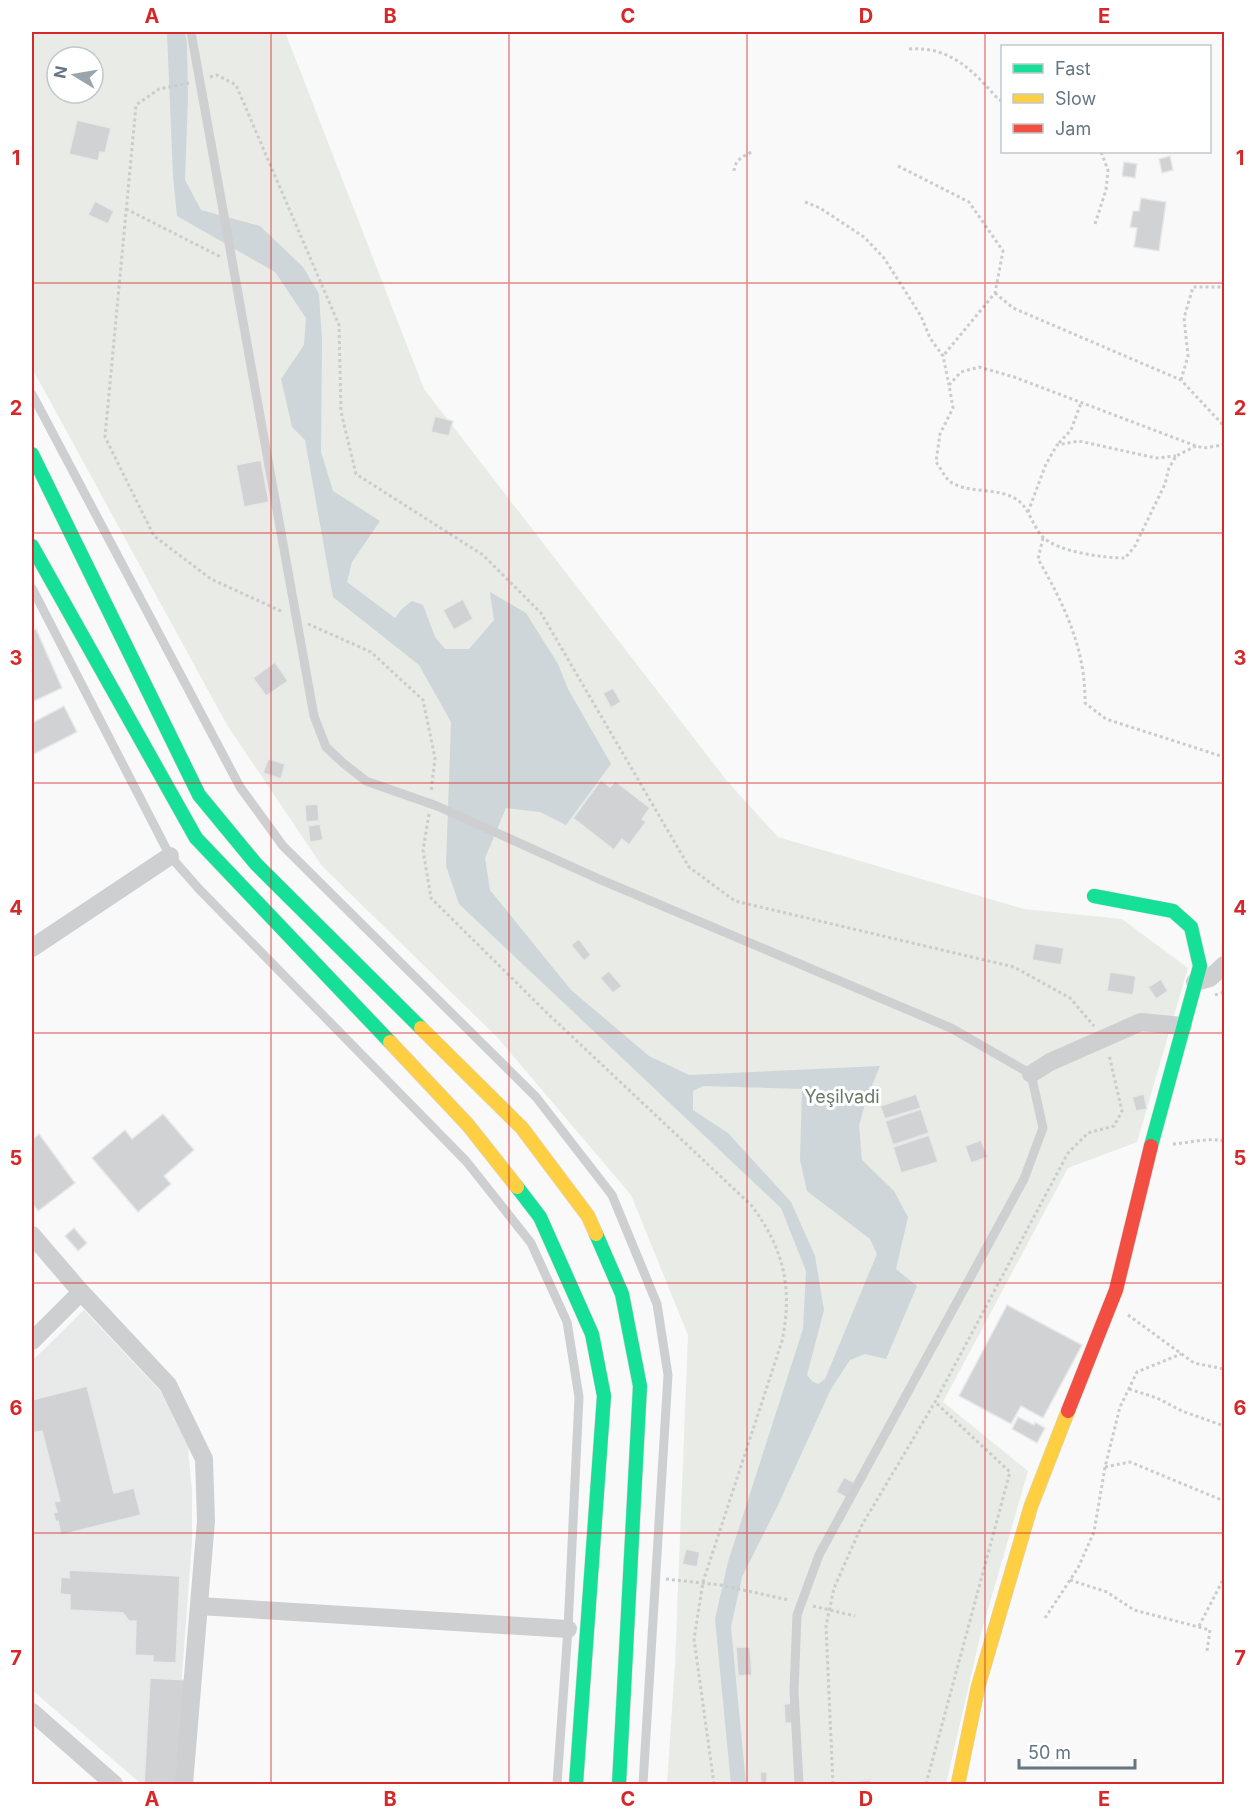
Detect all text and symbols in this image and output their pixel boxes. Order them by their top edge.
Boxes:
text: A [145,4,160,28]
text: B [383,4,397,28]
text: C [621,4,635,28]
text: D [859,4,873,28]
text: E [1098,4,1110,28]
north arrow [45,45,105,105]
legend [1001,45,1211,153]
text: Fast [1055,58,1091,79]
text: N [49,64,71,80]
text: Slow [1055,88,1096,109]
text: Jam [1055,118,1091,139]
text: 1 [12,146,20,170]
text: 1 [1236,146,1244,170]
text: 2 [10,396,22,420]
text: 2 [1234,396,1246,420]
text: 3 [10,646,22,670]
text: 3 [1234,646,1246,670]
text: 4 [9,896,23,920]
text: 4 [1233,896,1247,920]
park label: Yeşilvadi [804,1086,880,1107]
text: 5 [10,1146,22,1170]
text: 5 [1234,1146,1246,1170]
text: 6 [10,1396,23,1420]
text: 6 [1234,1396,1247,1420]
text: 7 [10,1646,22,1670]
text: 7 [1234,1646,1246,1670]
scale bar [1019,1732,1134,1770]
text: 50 m [1028,1742,1071,1763]
text: A [145,1787,160,1811]
text: B [383,1787,397,1811]
text: C [621,1787,635,1811]
text: D [859,1787,873,1811]
text: E [1098,1787,1110,1811]

